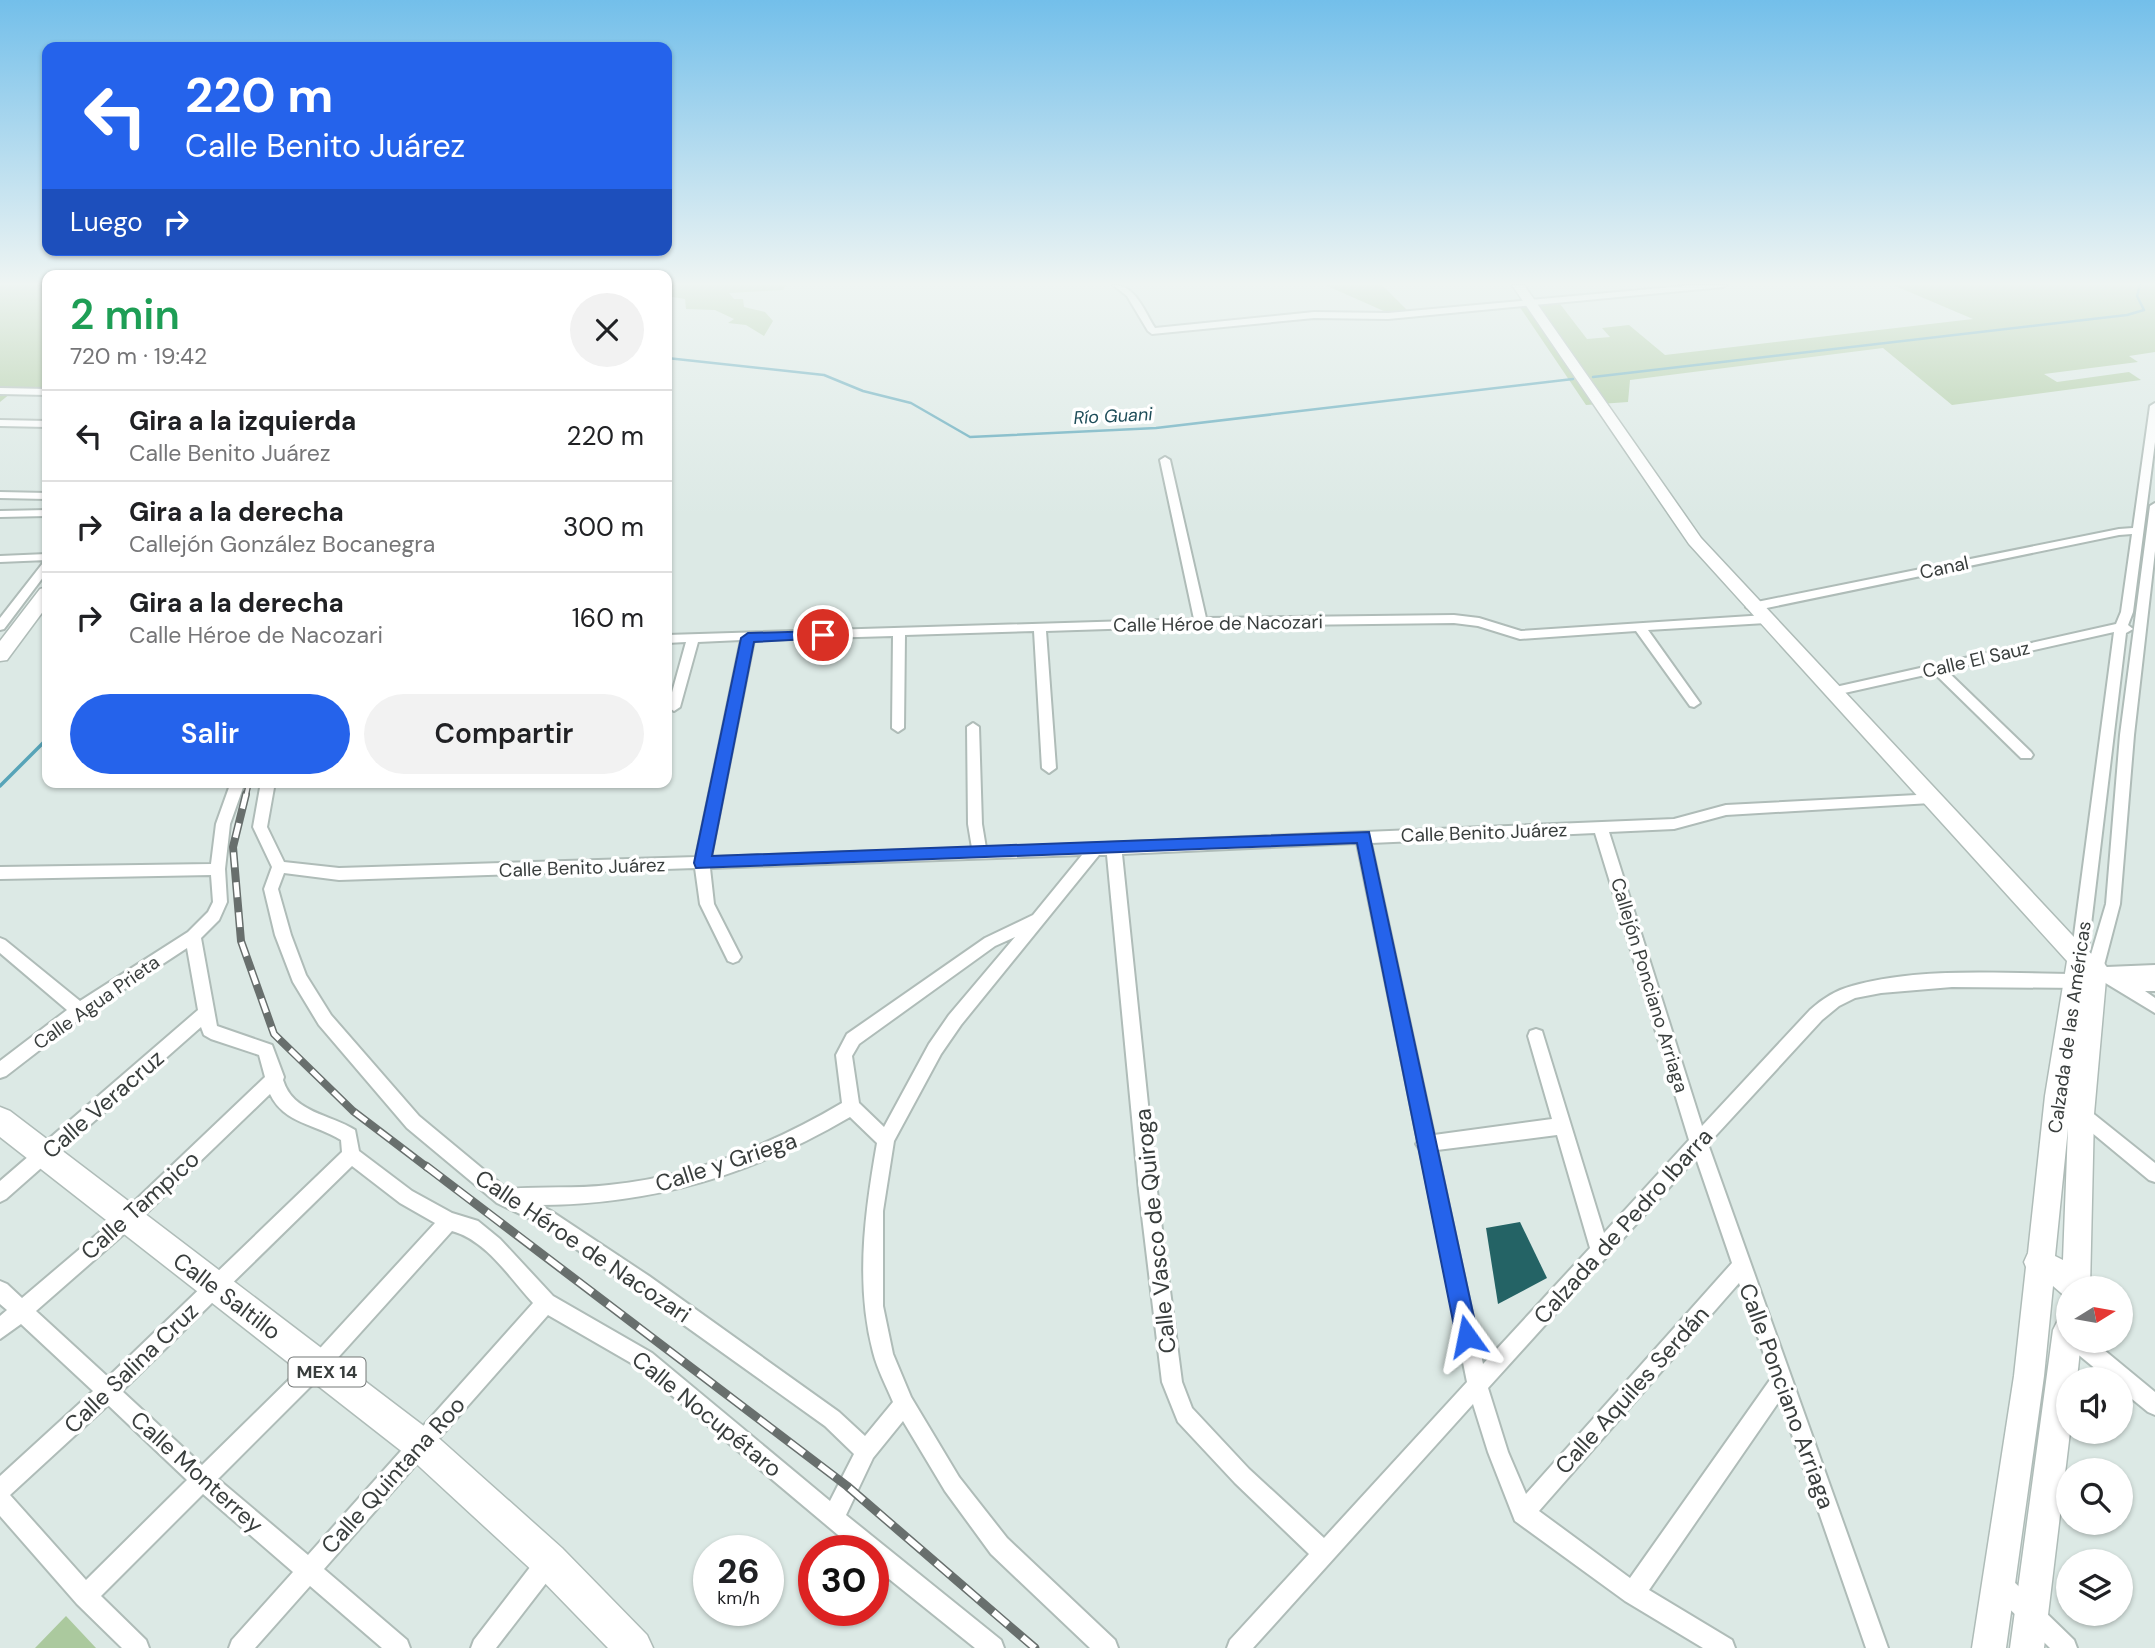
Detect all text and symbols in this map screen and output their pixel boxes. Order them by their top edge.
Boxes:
text: 220 m [185,63,333,127]
icon: left [70,70,161,161]
text: Calle Benito Juárez [185,125,465,167]
icon: right [157,203,195,241]
text: Luego [70,205,143,239]
text: 2 min [70,287,180,342]
button: close [570,293,644,367]
text: 720 m · 19:42 [70,341,207,371]
water label: Río Guani [1073,402,1154,430]
text: Gira a la izquierda [129,404,356,438]
icon: left [70,417,108,455]
text: 220 m [566,419,644,453]
text: Calle Benito Juárez [129,438,330,468]
text: Gira a la derecha [129,495,344,529]
icon: right [70,508,108,546]
text: 300 m [563,510,644,544]
text: Callejón González Bocanegra [129,529,435,559]
street label: Canal [1917,550,1971,585]
text: Gira a la derecha [129,586,344,620]
icon: right [70,599,108,637]
text: 160 m [572,601,644,635]
pin [793,605,853,665]
street label: Calle Héroe de Nacozari [1113,609,1323,638]
icon: arrive [804,616,842,654]
text: Calle Héroe de Nacozari [129,620,383,650]
street label: Calle El Sauz [1920,635,2032,684]
button: Salir [70,694,350,774]
button: Compartir [364,694,644,774]
street label: Calle Benito Juárez [1400,817,1568,848]
street label: Calle Benito Juárez [498,852,666,883]
street label: Callejón Ponciano Arriaga [1605,875,1694,1096]
street label: Calzada de las Américas [2042,919,2097,1135]
street label: Calle Agua Prieta [28,950,164,1055]
street label: Calle Veracruz [36,1043,170,1165]
street label: Calle Vasco de Quiroga [1127,1107,1183,1355]
street label: Calzada de Pedro Ibarra [1527,1122,1719,1330]
street label: Calle y Griega [651,1125,801,1199]
street label: Calle Tampico [74,1144,206,1266]
street label: Calle Héroe de Nacozari [469,1163,697,1329]
street label: Calle Saltillo [167,1246,287,1346]
north arrow [2056,1276,2133,1353]
map controls [2056,1276,2133,1626]
street label: Calle Ponciano Arriaga [1732,1279,1842,1513]
street label: Calle Salina Cruz [57,1296,205,1440]
position arrow [1430,1299,1504,1373]
street label: Calle Aquiles Serdán [1548,1299,1716,1481]
street label: Calle Nocupétaro [626,1344,788,1484]
road number: MEX 14 [288,1358,366,1386]
button: sound [2056,1367,2133,1444]
street label: Calle Quintana Roo [314,1390,472,1560]
street label: Calle Monterrey [124,1405,270,1540]
button: search [2056,1458,2133,1535]
speed limit sign: 30 [798,1535,889,1626]
text: 26 [717,1548,760,1594]
button: layers [2056,1549,2133,1626]
text: km/h [717,1586,760,1610]

